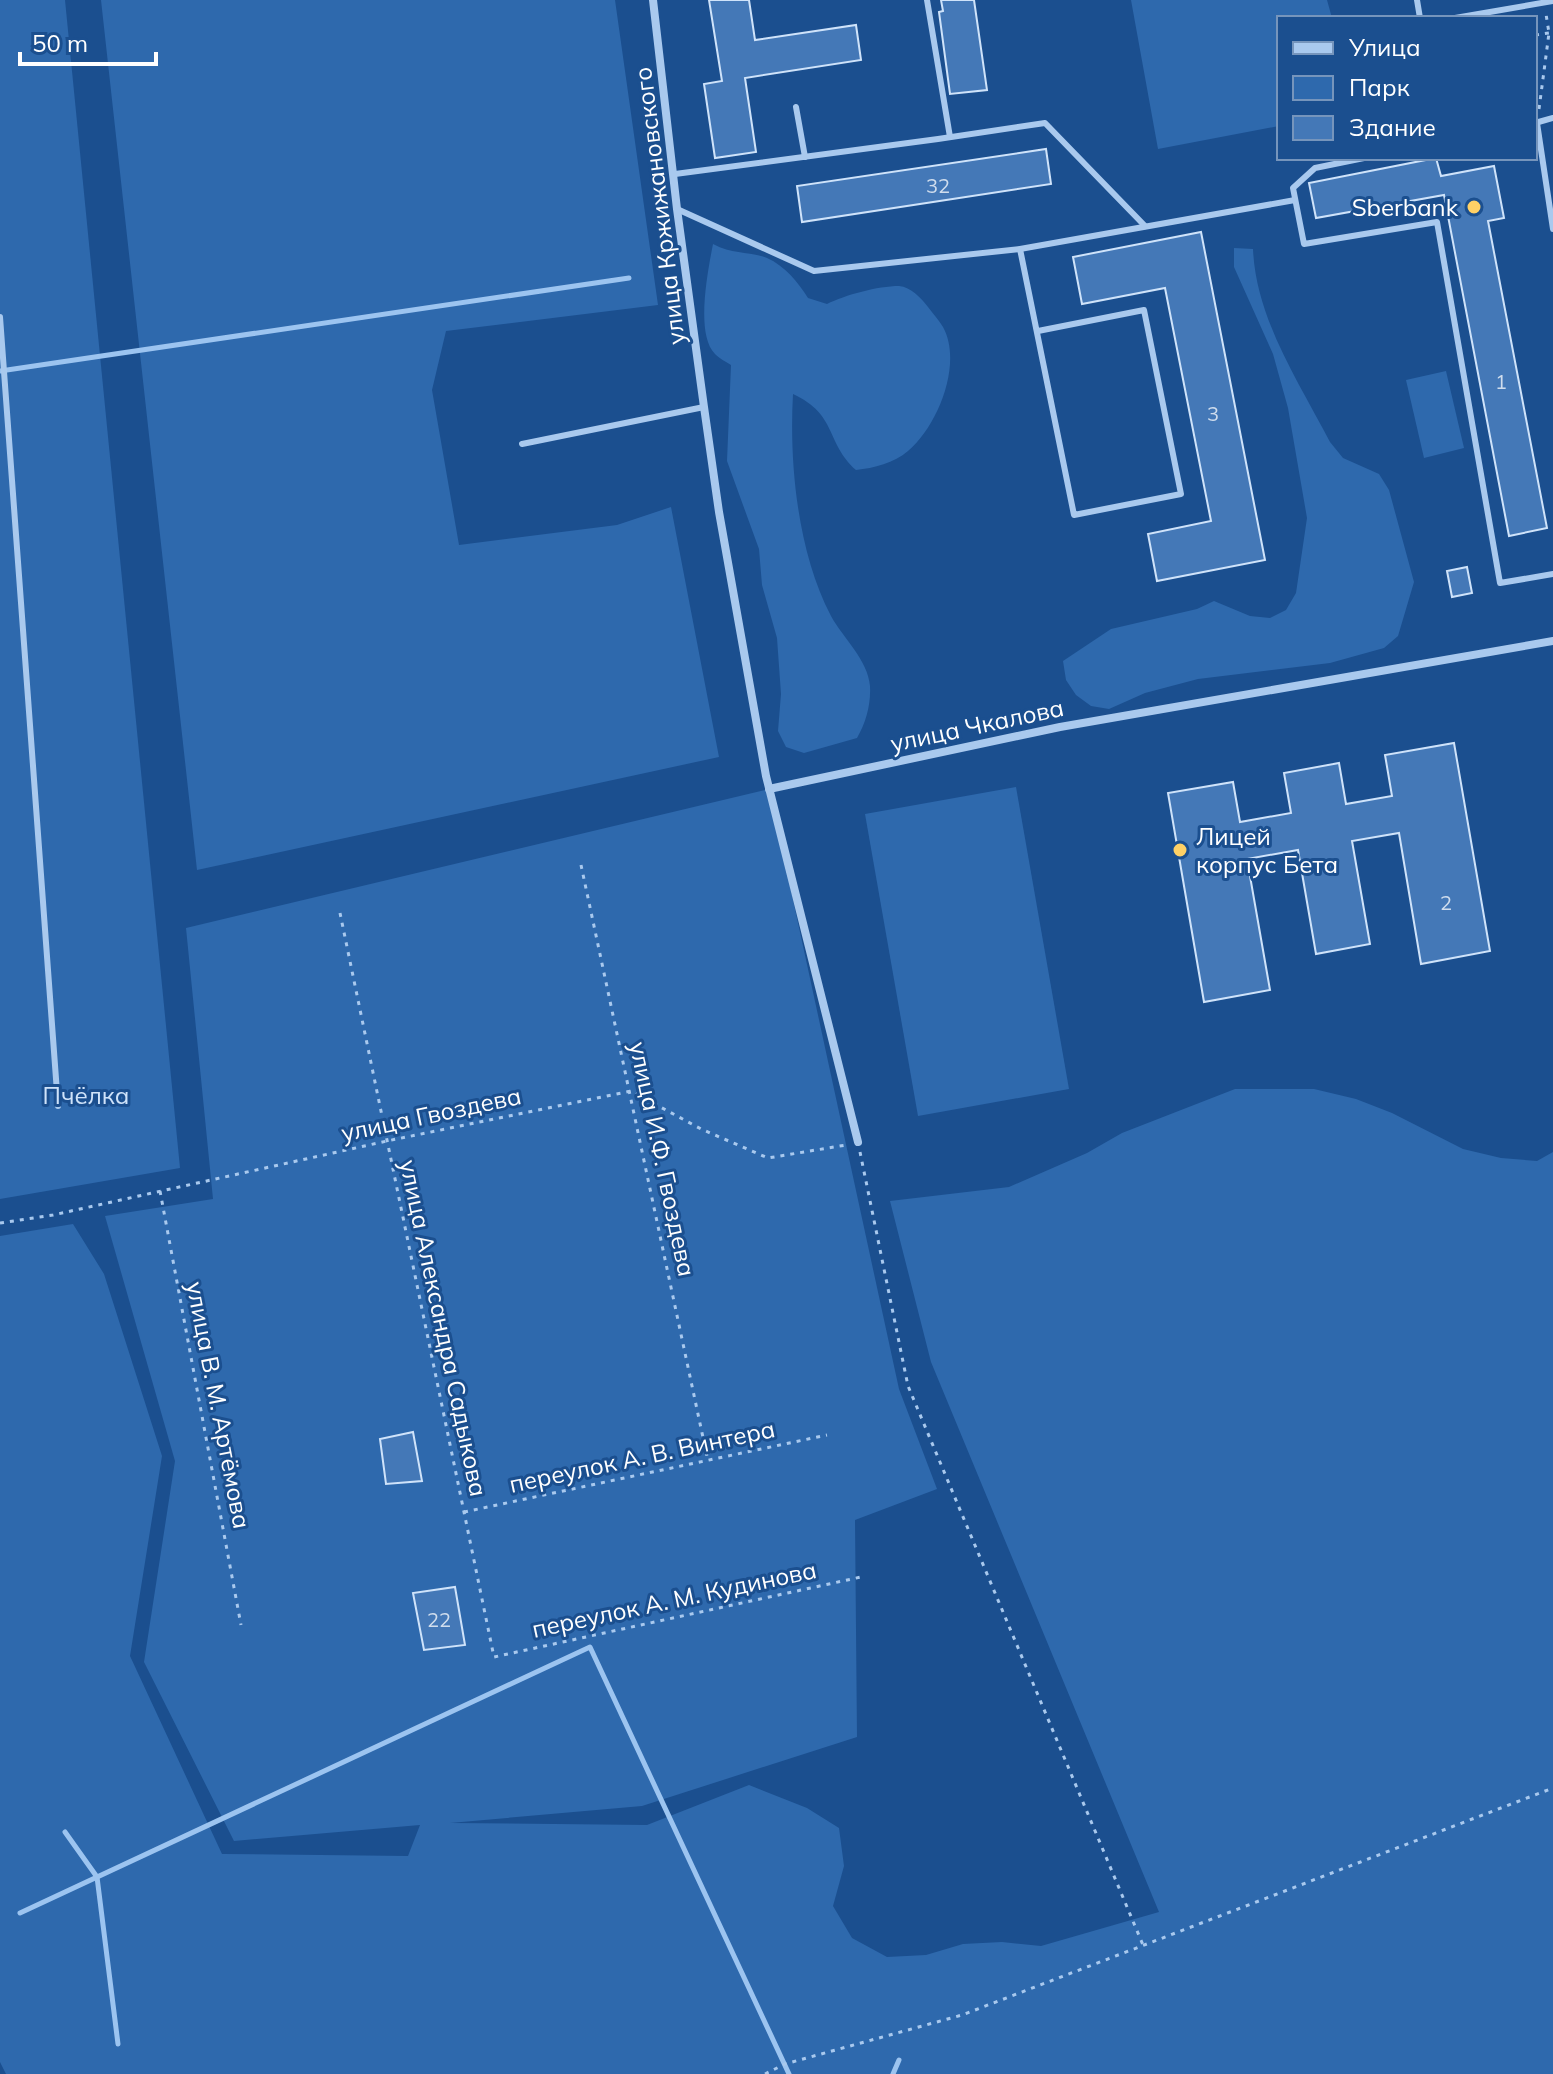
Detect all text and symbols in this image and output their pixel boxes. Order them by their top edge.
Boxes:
scale bar [20,16,156,66]
legend [1277,16,1537,160]
text: 50 m [32,28,88,58]
text: Улица [1348,32,1421,62]
street label: улица Кржижановского [627,65,691,347]
text: Парк [1349,72,1410,102]
text: Здание [1349,112,1436,142]
house number: 32 [926,173,950,198]
place label: Sberbank [1352,192,1459,222]
marker: Sberbank [1465,198,1483,216]
house number: 1 [1495,369,1507,394]
house number: 3 [1207,401,1219,426]
street label: улица Чкалова [888,692,1066,758]
place label: Лицей корпус Бета [1196,821,1338,879]
marker: Лицей корпус Бета [1171,841,1189,859]
house number: 2 [1440,890,1452,915]
street label: улица И.Ф. Гвоздева [623,1039,703,1279]
park label: Пчёлка [43,1080,129,1110]
street label: улица Гвоздева [338,1080,524,1148]
street label: улица Александра Садыкова [394,1157,494,1499]
street label: улица В. М. Артёмова [180,1279,258,1531]
street label: переулок А. В. Винтера [506,1413,778,1499]
street label: переулок А. М. Кудинова [529,1554,819,1644]
house number: 22 [427,1607,451,1632]

